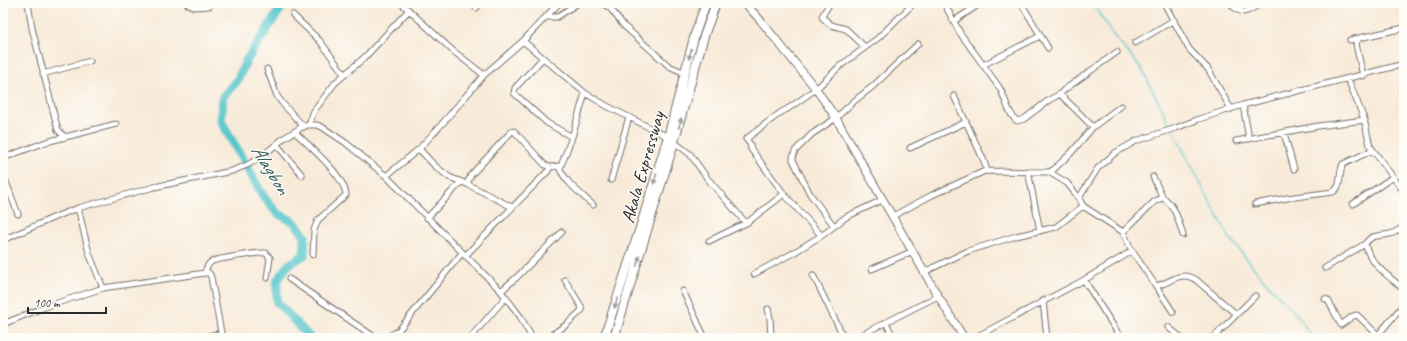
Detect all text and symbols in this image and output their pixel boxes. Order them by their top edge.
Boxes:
one-way arrow [687,48,693,60]
street label: Akala Expressway [616,107,671,226]
one-way arrow [677,117,683,129]
water label: Alagbon [246,140,297,200]
one-way arrow [652,173,658,185]
one-way arrow [636,254,642,266]
scale bar [28,289,106,315]
text: 100 m [34,295,61,311]
one-way arrow [612,297,618,309]

